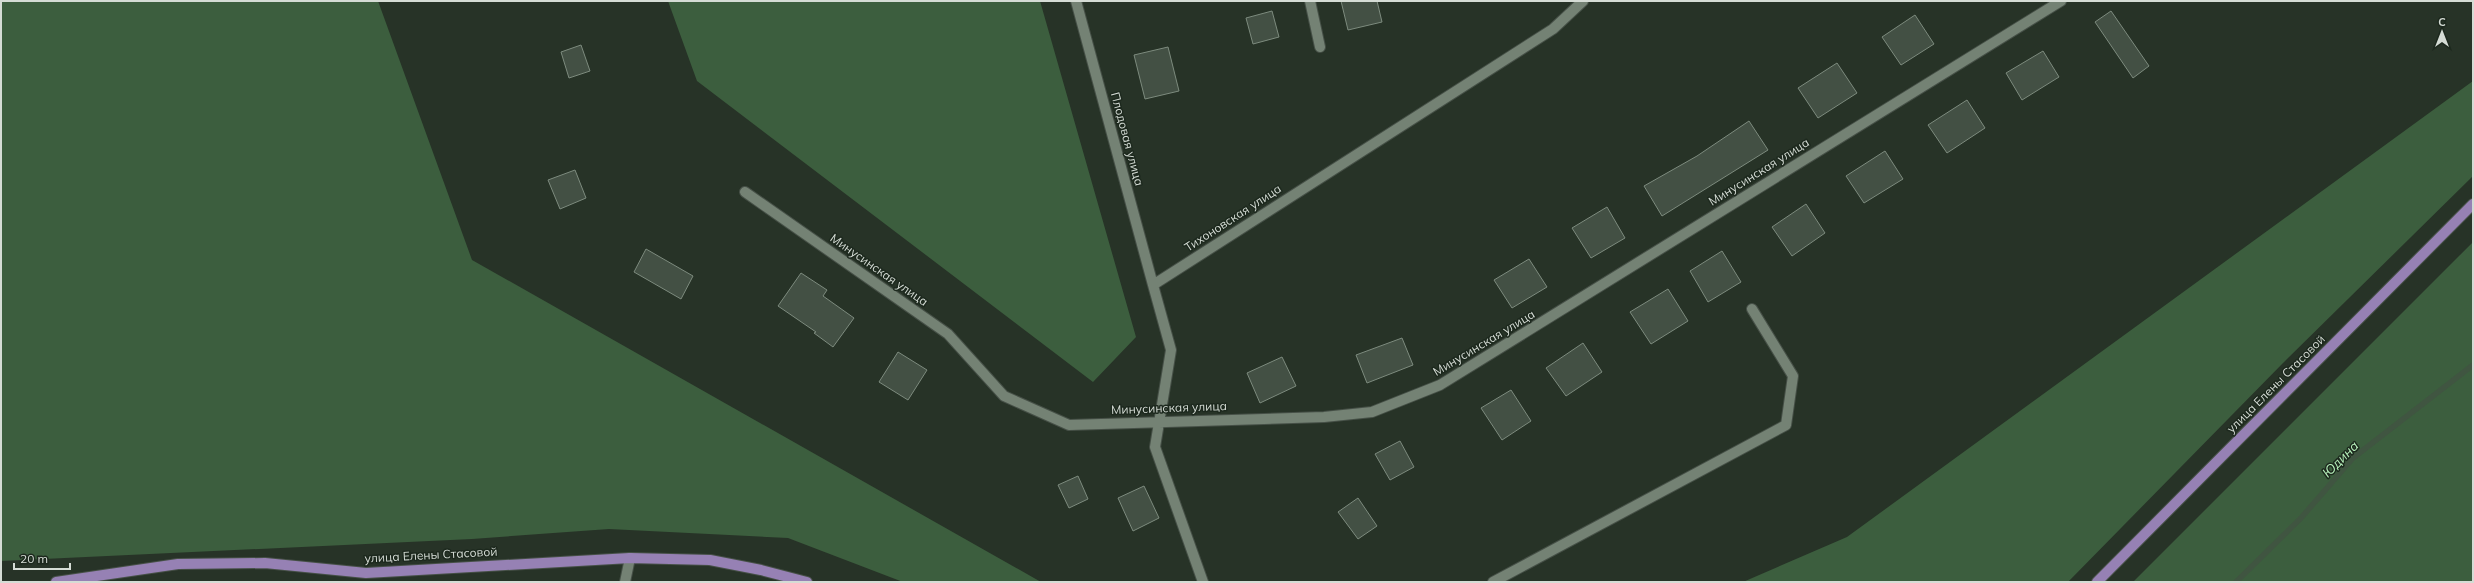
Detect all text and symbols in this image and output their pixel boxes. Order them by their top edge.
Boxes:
north arrow [2422,12,2462,52]
text: С [2438,15,2446,29]
street label: Плодовая улица [1108,90,1147,187]
street label: Минусинская улица [1706,134,1812,209]
street label: Тихоновская улица [1182,181,1284,254]
street label: Минусинская улица [827,230,931,309]
street label: Минусинская улица [1430,306,1537,379]
street label: улица Елены Стасовой [2223,331,2328,436]
street label: Минусинская улица [1111,398,1227,417]
water label: Юдина [2319,437,2362,480]
street label: улица Елены Стасовой [364,544,498,565]
scale bar [14,545,70,571]
text: 20 m [20,551,48,566]

